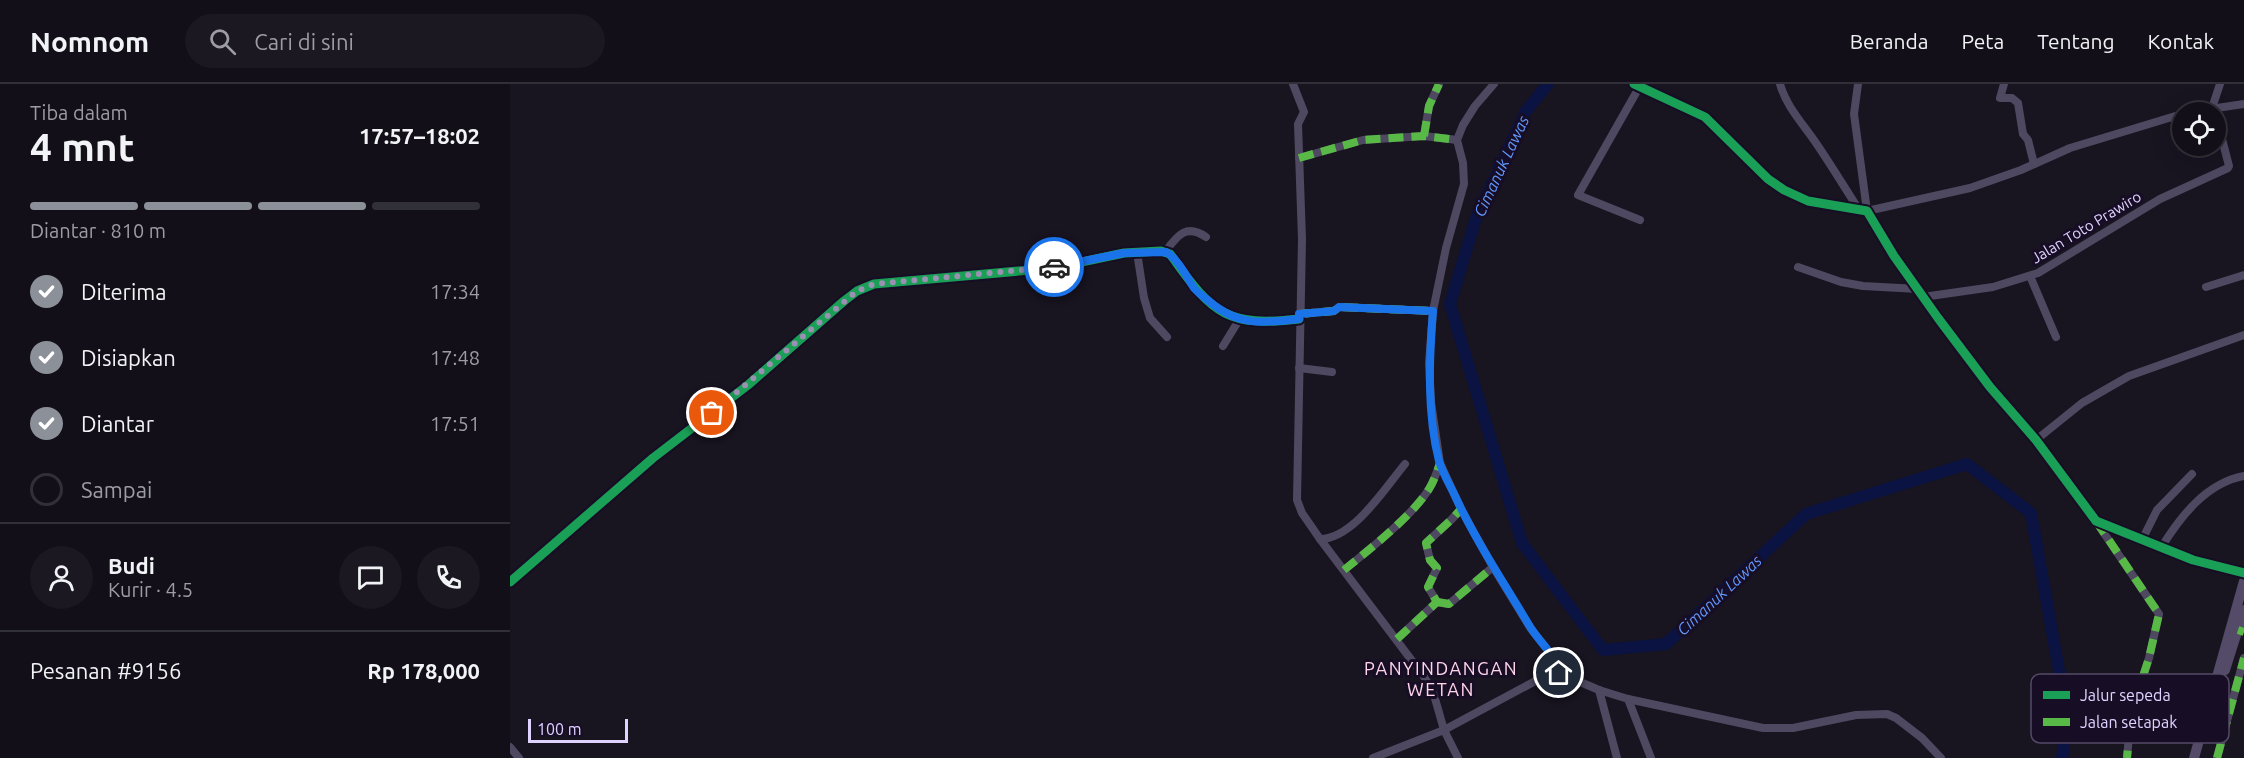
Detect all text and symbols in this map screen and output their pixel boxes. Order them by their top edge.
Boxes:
search box [185,14,605,68]
icon: search [206,25,239,58]
text: Nomnom [30,26,149,57]
text: Cari di sini [254,29,354,54]
text: Beranda [1850,29,1929,53]
text: Peta [1962,29,2004,53]
text: Tentang [2037,29,2115,53]
text: Kontak [2148,29,2214,53]
text: Tiba dalam [30,101,128,124]
map controls [2172,102,2226,156]
button: locate [2172,102,2226,156]
water label: Cimanuk Lawas [1470,112,1532,219]
text: 17:57–18:02 [359,123,480,148]
text: 4 mnt [30,125,134,168]
street label: Jalan Toto Prawiro [2028,187,2144,267]
text: Diantar · 810 m [30,219,166,242]
courier [1024,237,1084,297]
icon: car [1038,251,1071,284]
icon: check [30,275,63,308]
text: Diterima [81,279,167,304]
text: 17:34 [430,280,480,303]
icon: check [30,341,63,374]
text: Disiapkan [81,345,176,370]
text: 17:48 [430,346,480,369]
pin [686,387,737,438]
icon: bag [695,396,728,429]
icon: check [30,407,63,440]
text: Diantar [81,411,154,436]
text: 17:51 [430,412,480,435]
text: Sampai [81,477,152,502]
button: person [30,546,93,609]
button: chat [339,546,402,609]
button: phone [417,546,480,609]
water label: Cimanuk Lawas [1673,551,1765,639]
text: Budi [108,553,155,578]
text: Kurir · 4.5 [108,578,193,601]
pin [1533,647,1584,698]
icon: home [1542,656,1575,689]
text: Pesanan #9156 [30,658,181,683]
text: Rp 178,000 [367,658,480,683]
district label: PANYINDANGAN WETAN [1364,658,1518,699]
legend [2031,674,2229,743]
text: Jalur sepeda [2080,686,2171,704]
text: Jalan setapak [2080,713,2177,731]
scale bar [528,716,628,744]
text: 100 m [537,720,582,738]

